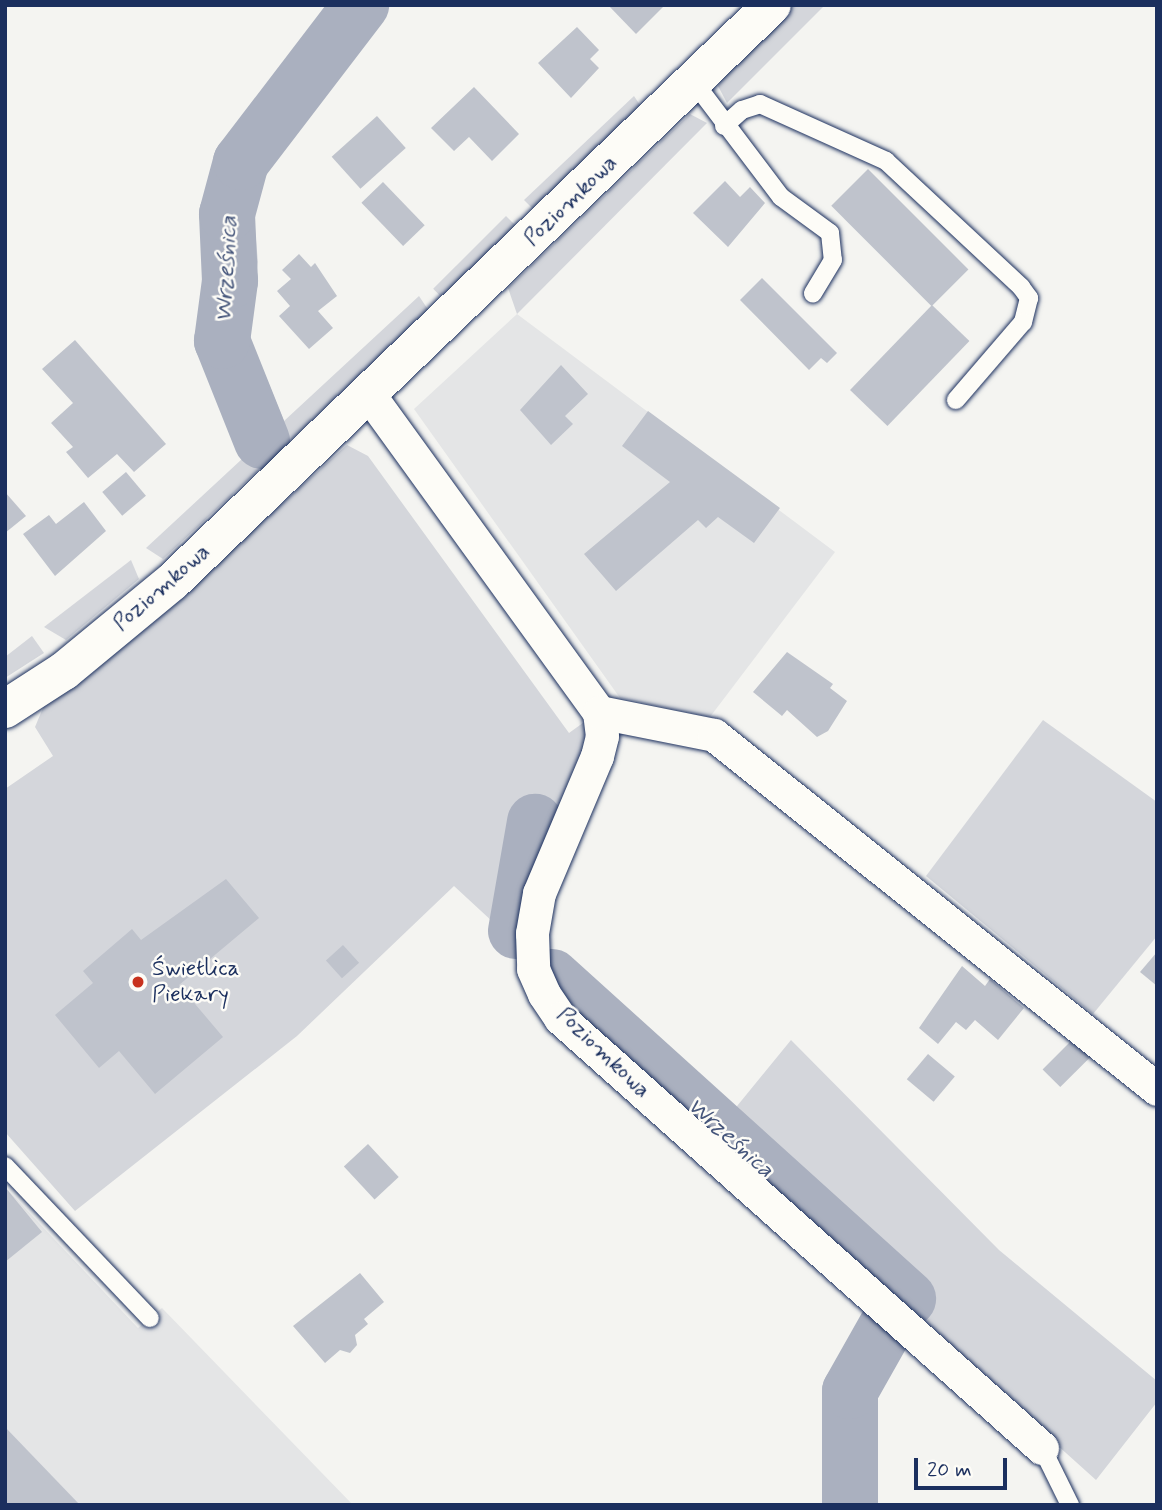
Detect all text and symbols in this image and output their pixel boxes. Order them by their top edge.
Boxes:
street label: Poziomkowa [518,150,624,252]
water label: Wrześnica [210,215,244,323]
street label: Poziomkowa [108,538,216,638]
place label: Świetlica Piekary [152,955,239,1009]
marker: Świetlica Piekary [130,974,146,990]
street label: Poziomkowa [550,1002,656,1104]
water label: Wrześnica [681,1092,779,1184]
scale bar [917,1444,1010,1488]
text: 20 m [927,1456,972,1484]

